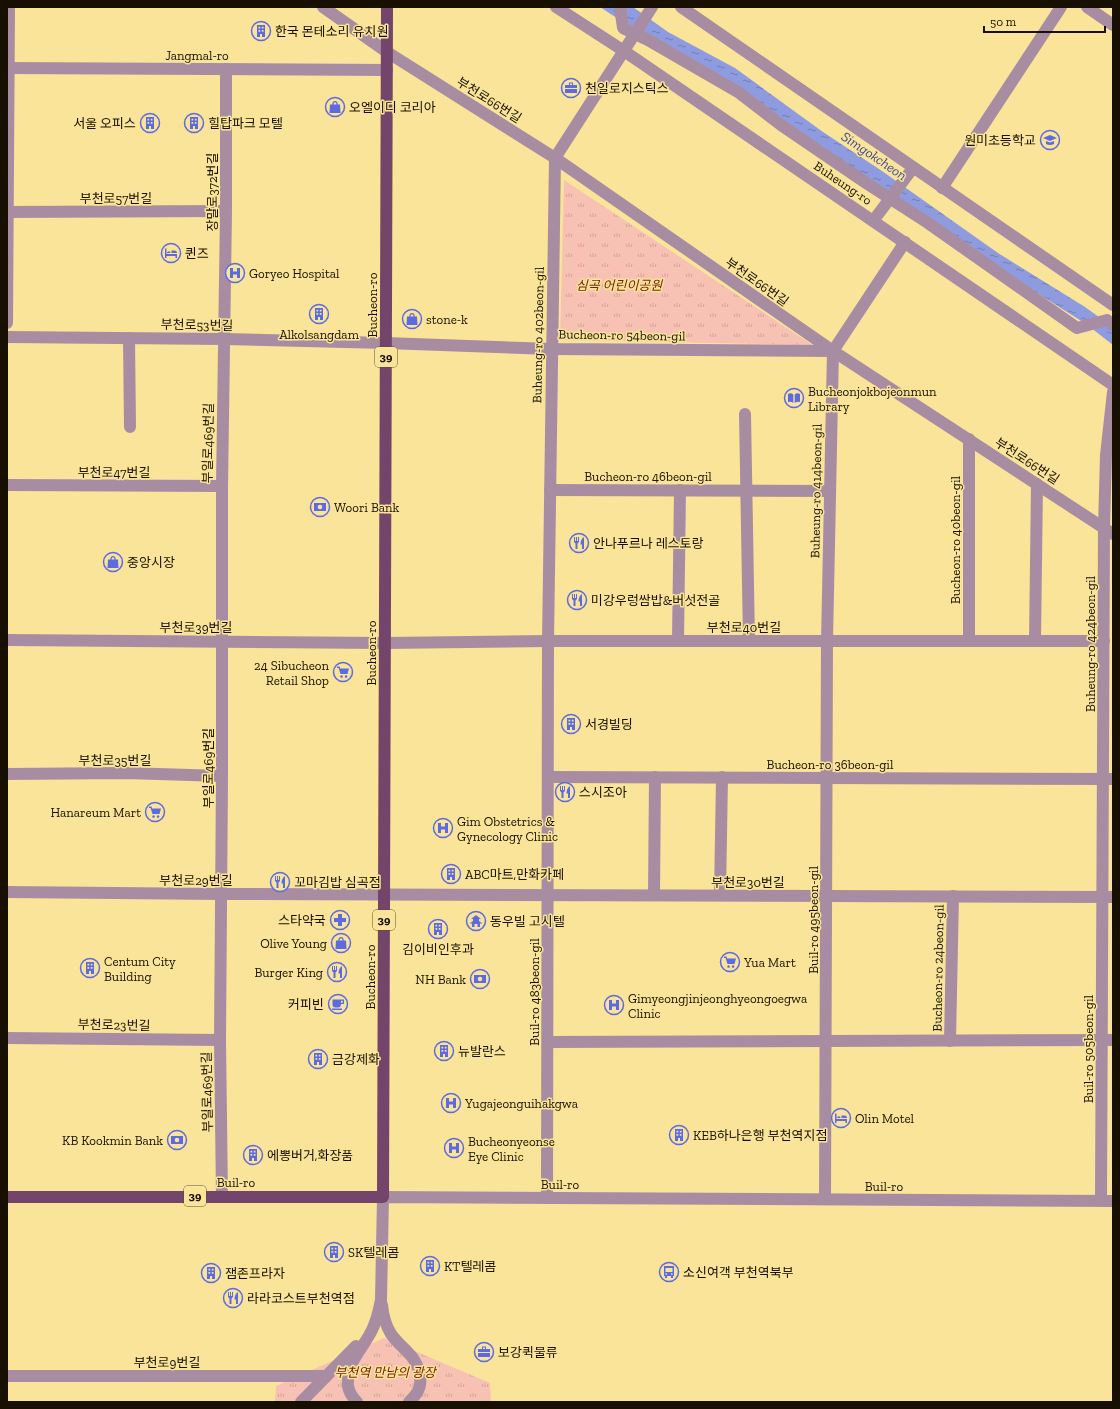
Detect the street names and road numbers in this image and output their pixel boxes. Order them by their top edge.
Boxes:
street label: Jangmal-ro [165,48,229,63]
street label: 부천로66번길 [454,74,524,126]
street label: 장말로372번길 [205,153,220,231]
street label: Buheung-ro [811,158,875,208]
street label: 부천로57번길 [80,191,152,206]
street label: 부천로66번길 [723,255,791,309]
street label: Buheung-ro 402beon-gil [529,266,547,403]
street label: Bucheon-ro [365,272,380,337]
street label: 부천로53번길 [160,317,234,333]
street label: Bucheon-ro 54beon-gil [558,326,686,344]
road number: 39 [375,347,397,367]
street label: 부일로469번길 [200,403,216,483]
street label: Buheung-ro 414beon-gil [807,423,825,558]
street label: 부천로66번길 [992,435,1062,487]
street label: 부천로47번길 [78,465,150,480]
street label: Bucheon-ro 46beon-gil [584,469,712,484]
street label: Bucheon-ro 40beon-gil [948,475,963,604]
street label: Buheung-ro 424beon-gil [1083,575,1098,712]
street label: 부천로39번길 [159,620,233,635]
street label: Bucheon-ro [364,620,379,685]
street label: 부천로40번길 [707,620,781,635]
street label: 부일로469번길 [201,728,216,808]
street label: 부천로35번길 [79,753,151,768]
street label: Bucheon-ro 36beon-gil [767,757,894,772]
street label: Buil-ro 495beon-gil [806,866,821,974]
street label: 부천로29번길 [159,873,233,888]
street label: 부천로30번길 [711,875,785,890]
street label: Bucheon-ro 24beon-gil [929,904,947,1032]
road number: 39 [373,910,395,930]
street label: Buil-ro 483beon-gil [527,938,542,1046]
street label: Bucheon-ro [363,944,378,1009]
street label: Buil-ro 505beon-gil [1081,994,1096,1103]
street label: 부천로23번길 [77,1017,151,1033]
street label: 부일로469번길 [199,1052,215,1132]
street label: Buil-ro [217,1175,256,1190]
street label: Buil-ro [541,1177,580,1192]
street label: Buil-ro [865,1179,904,1194]
road number: 39 [184,1186,206,1206]
street label: 부천로9번길 [134,1355,200,1370]

